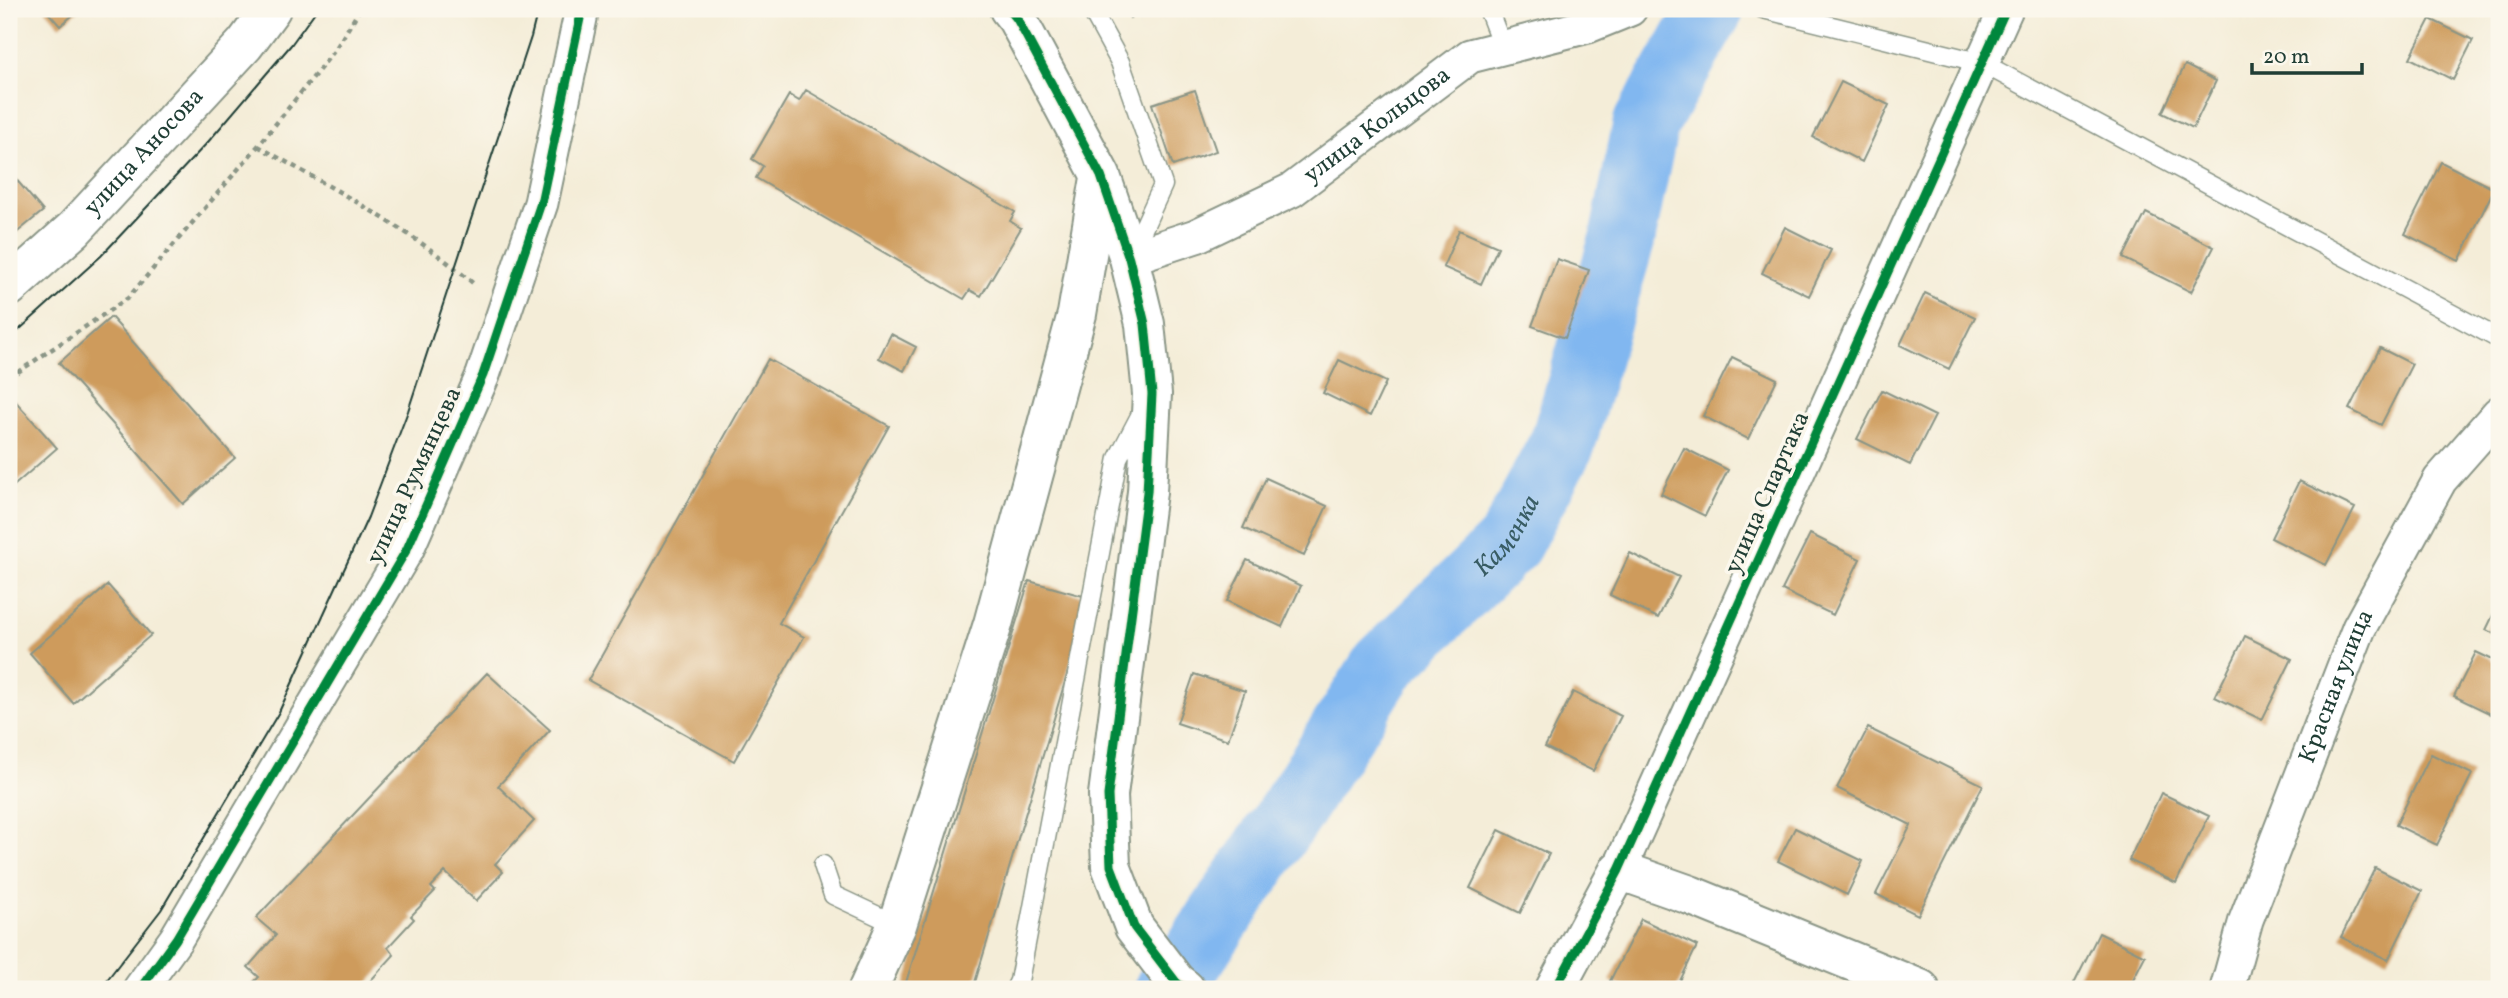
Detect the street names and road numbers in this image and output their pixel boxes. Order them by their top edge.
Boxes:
street label: улица Кольцова [1297,59,1458,192]
street label: улица Аносова [77,81,213,224]
street label: улица Румянцева [359,382,471,570]
street label: улица Спартака [1717,406,1819,580]
street label: Красная улица [2291,603,2383,768]

